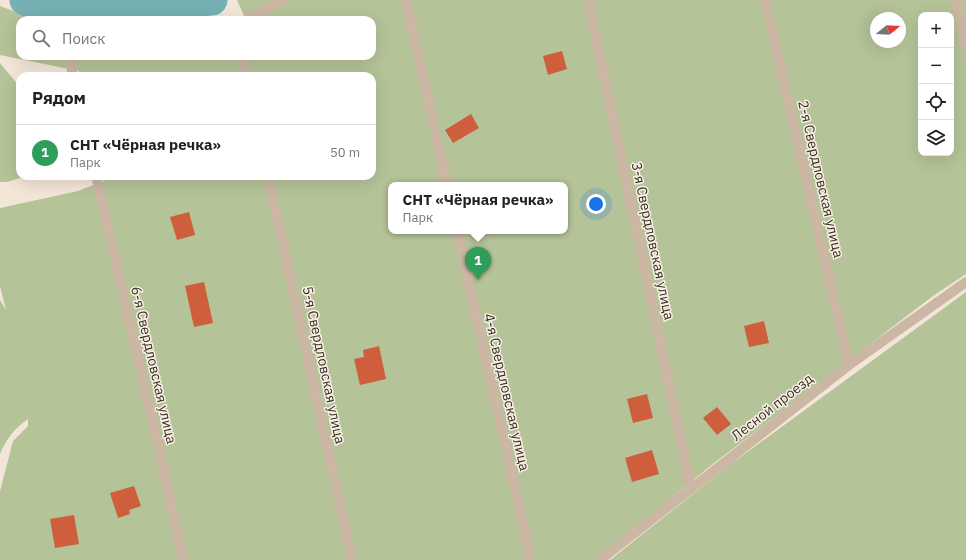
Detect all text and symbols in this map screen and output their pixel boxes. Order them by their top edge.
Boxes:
north arrow [870,12,906,48]
map controls [918,12,954,156]
button: + [918,12,954,48]
search box [16,16,376,60]
icon: search [30,27,52,49]
text: Поиск [62,29,105,48]
button: − [918,48,954,84]
button: locate [918,84,954,120]
text: Рядом [32,87,86,109]
street label: 2-я Свердловская улица [794,99,848,260]
button: layers [918,120,954,156]
text: СНТ «Чёрная речка» [70,135,221,154]
text: 1 [41,144,49,161]
text: 50 m [330,144,360,161]
text: Парк [70,154,101,171]
street label: 3-я Свердловская улица [627,161,679,322]
popup [388,182,568,234]
text: СНТ «Чёрная речка» [403,190,553,209]
your location [586,194,606,214]
text: Парк [403,209,433,226]
pin: 1 [465,247,491,280]
street label: 6-я Свердловская улица [127,285,181,446]
street label: 5-я Свердловская улица [298,285,350,446]
street label: 4-я Свердловская улица [480,312,534,473]
street label: Лесной проезд [727,369,817,445]

